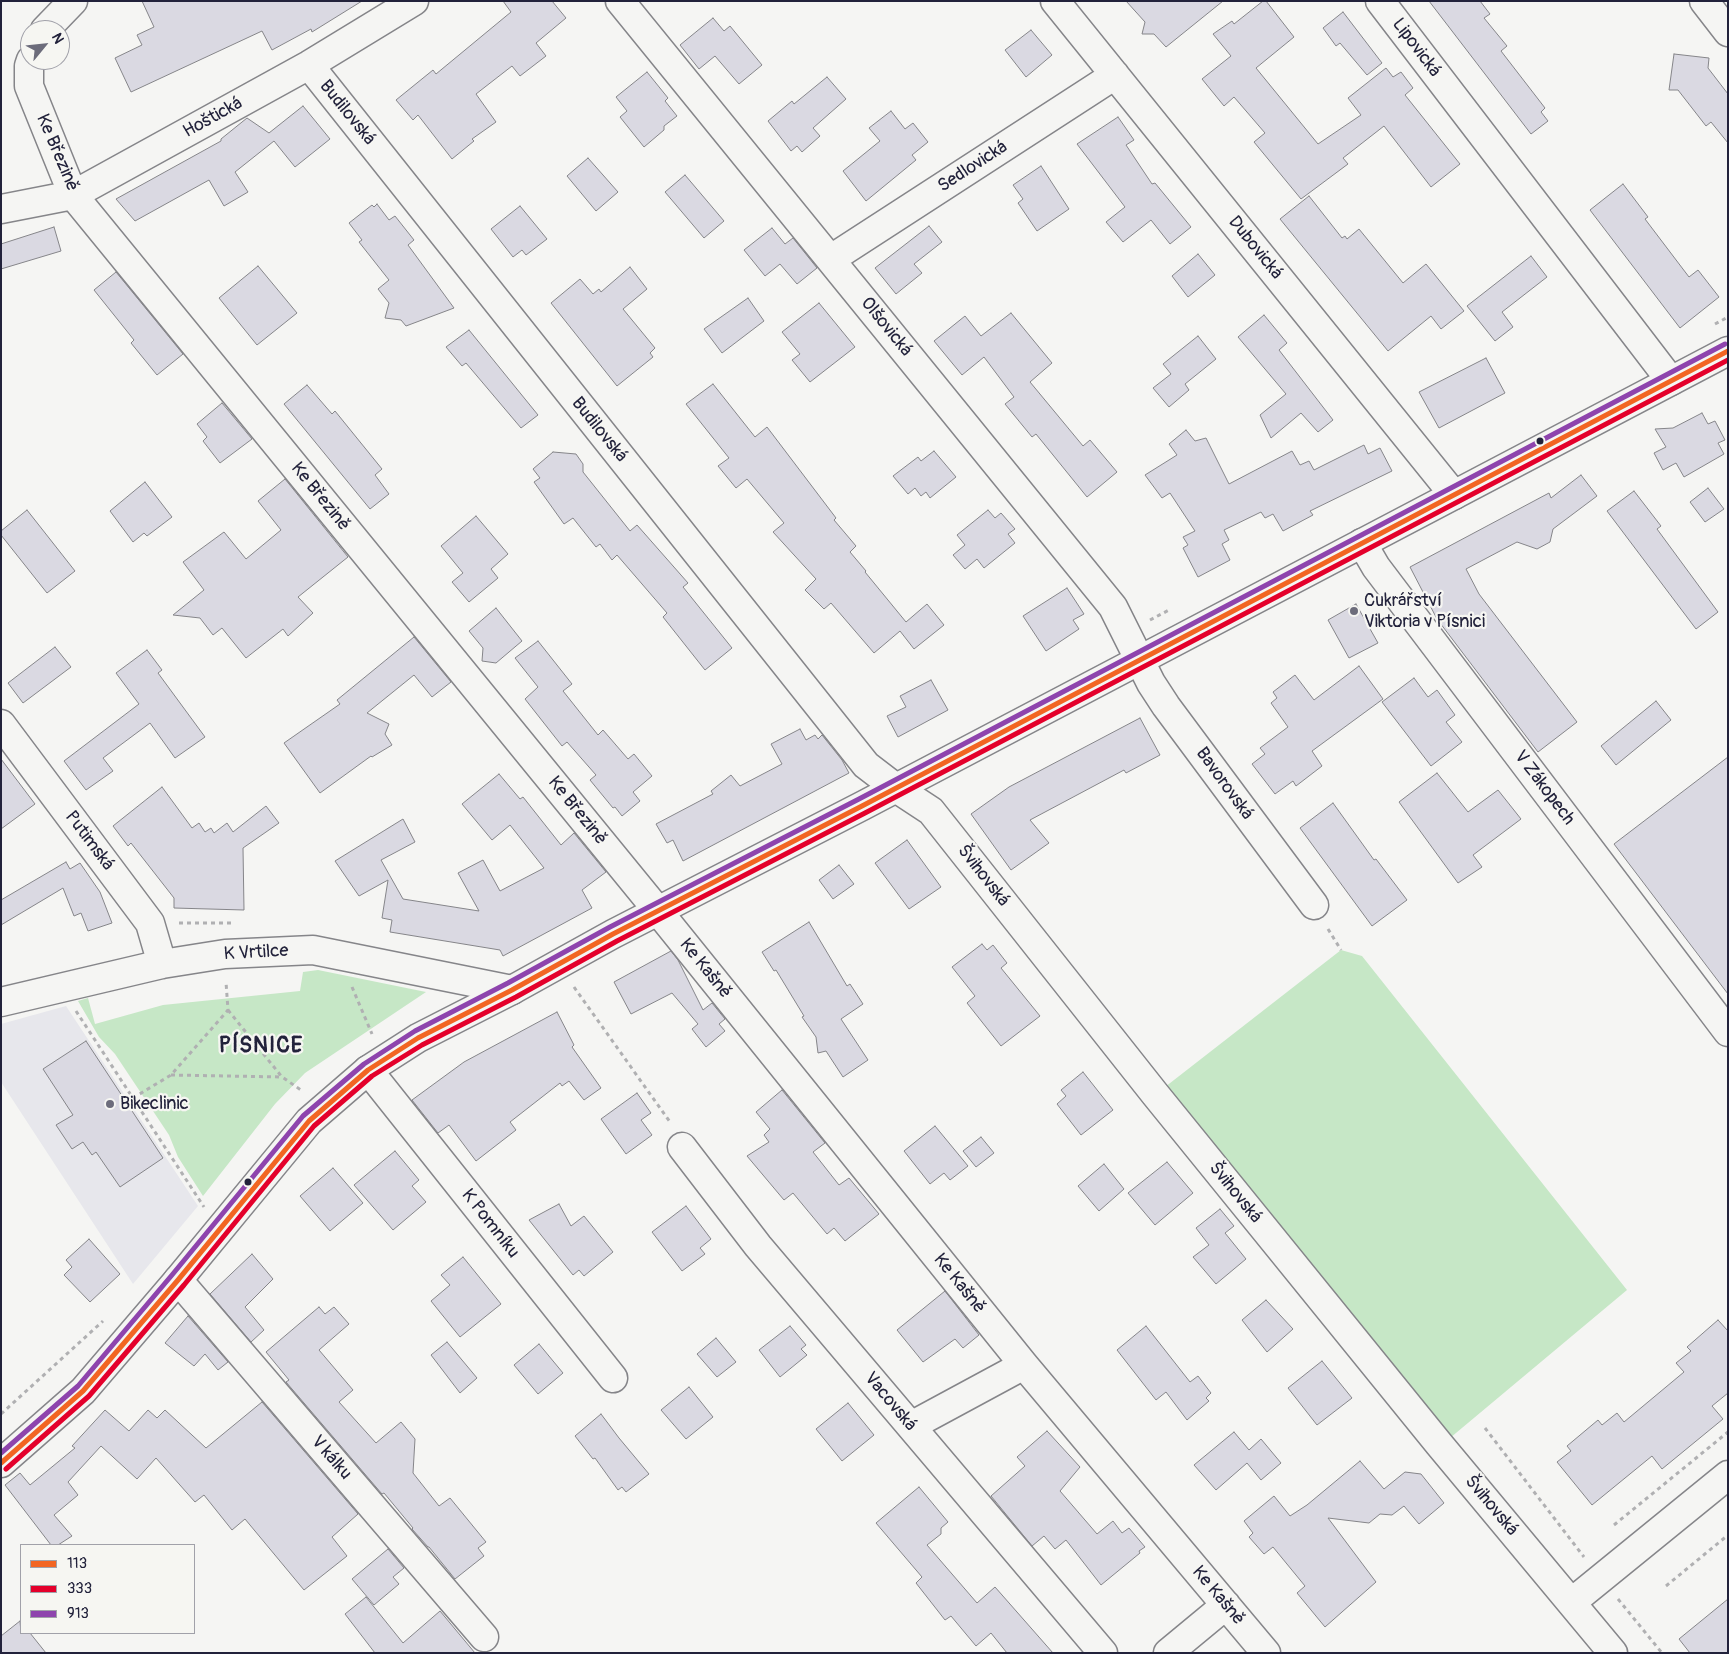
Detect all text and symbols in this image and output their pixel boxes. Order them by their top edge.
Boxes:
street label: Lipovická [1387,14,1445,82]
north arrow [20,20,70,70]
text: N [48,30,68,46]
street label: Budilovská [314,76,380,150]
street label: Hoštická [180,93,246,143]
street label: Ke Březině [31,111,83,195]
street label: Sedlovická [934,137,1012,197]
street label: Dubovická [1223,212,1287,284]
street label: Olšovická [856,293,916,361]
street label: Budilovská [566,393,632,467]
unlabelled marker [1535,436,1545,446]
street label: Ke Březině [286,458,354,536]
place label: Cukrářství Viktoria v Písnici [1364,590,1485,632]
marker: Cukrářství Viktoria v Písnici [1348,605,1360,617]
street label: Bavorovská [1191,744,1257,824]
street label: V Zákopech [1509,746,1579,830]
street label: Ke Březině [543,772,611,850]
street label: Putimská [60,807,118,875]
street label: Švihovská [952,841,1014,911]
street label: Ke Kašně [674,935,736,1003]
street label: K Vrtilce [223,941,289,965]
district label: PÍSNICE [218,1033,304,1059]
place label: Bikeclinic [120,1093,189,1115]
marker: Bikeclinic [104,1098,116,1110]
street label: Švihovská [1204,1158,1266,1228]
unlabelled marker [243,1177,253,1187]
street label: K Pomníku [456,1185,524,1263]
street label: Ke Kašně [928,1250,990,1318]
street label: Vacovská [859,1368,921,1436]
street label: V kálku [306,1432,356,1484]
street label: Švihovská [1460,1471,1522,1541]
legend [20,1544,195,1634]
text: 113 [67,1554,87,1573]
street label: Ke Kašně [1187,1562,1249,1630]
text: 333 [67,1579,92,1598]
text: 913 [67,1604,89,1623]

